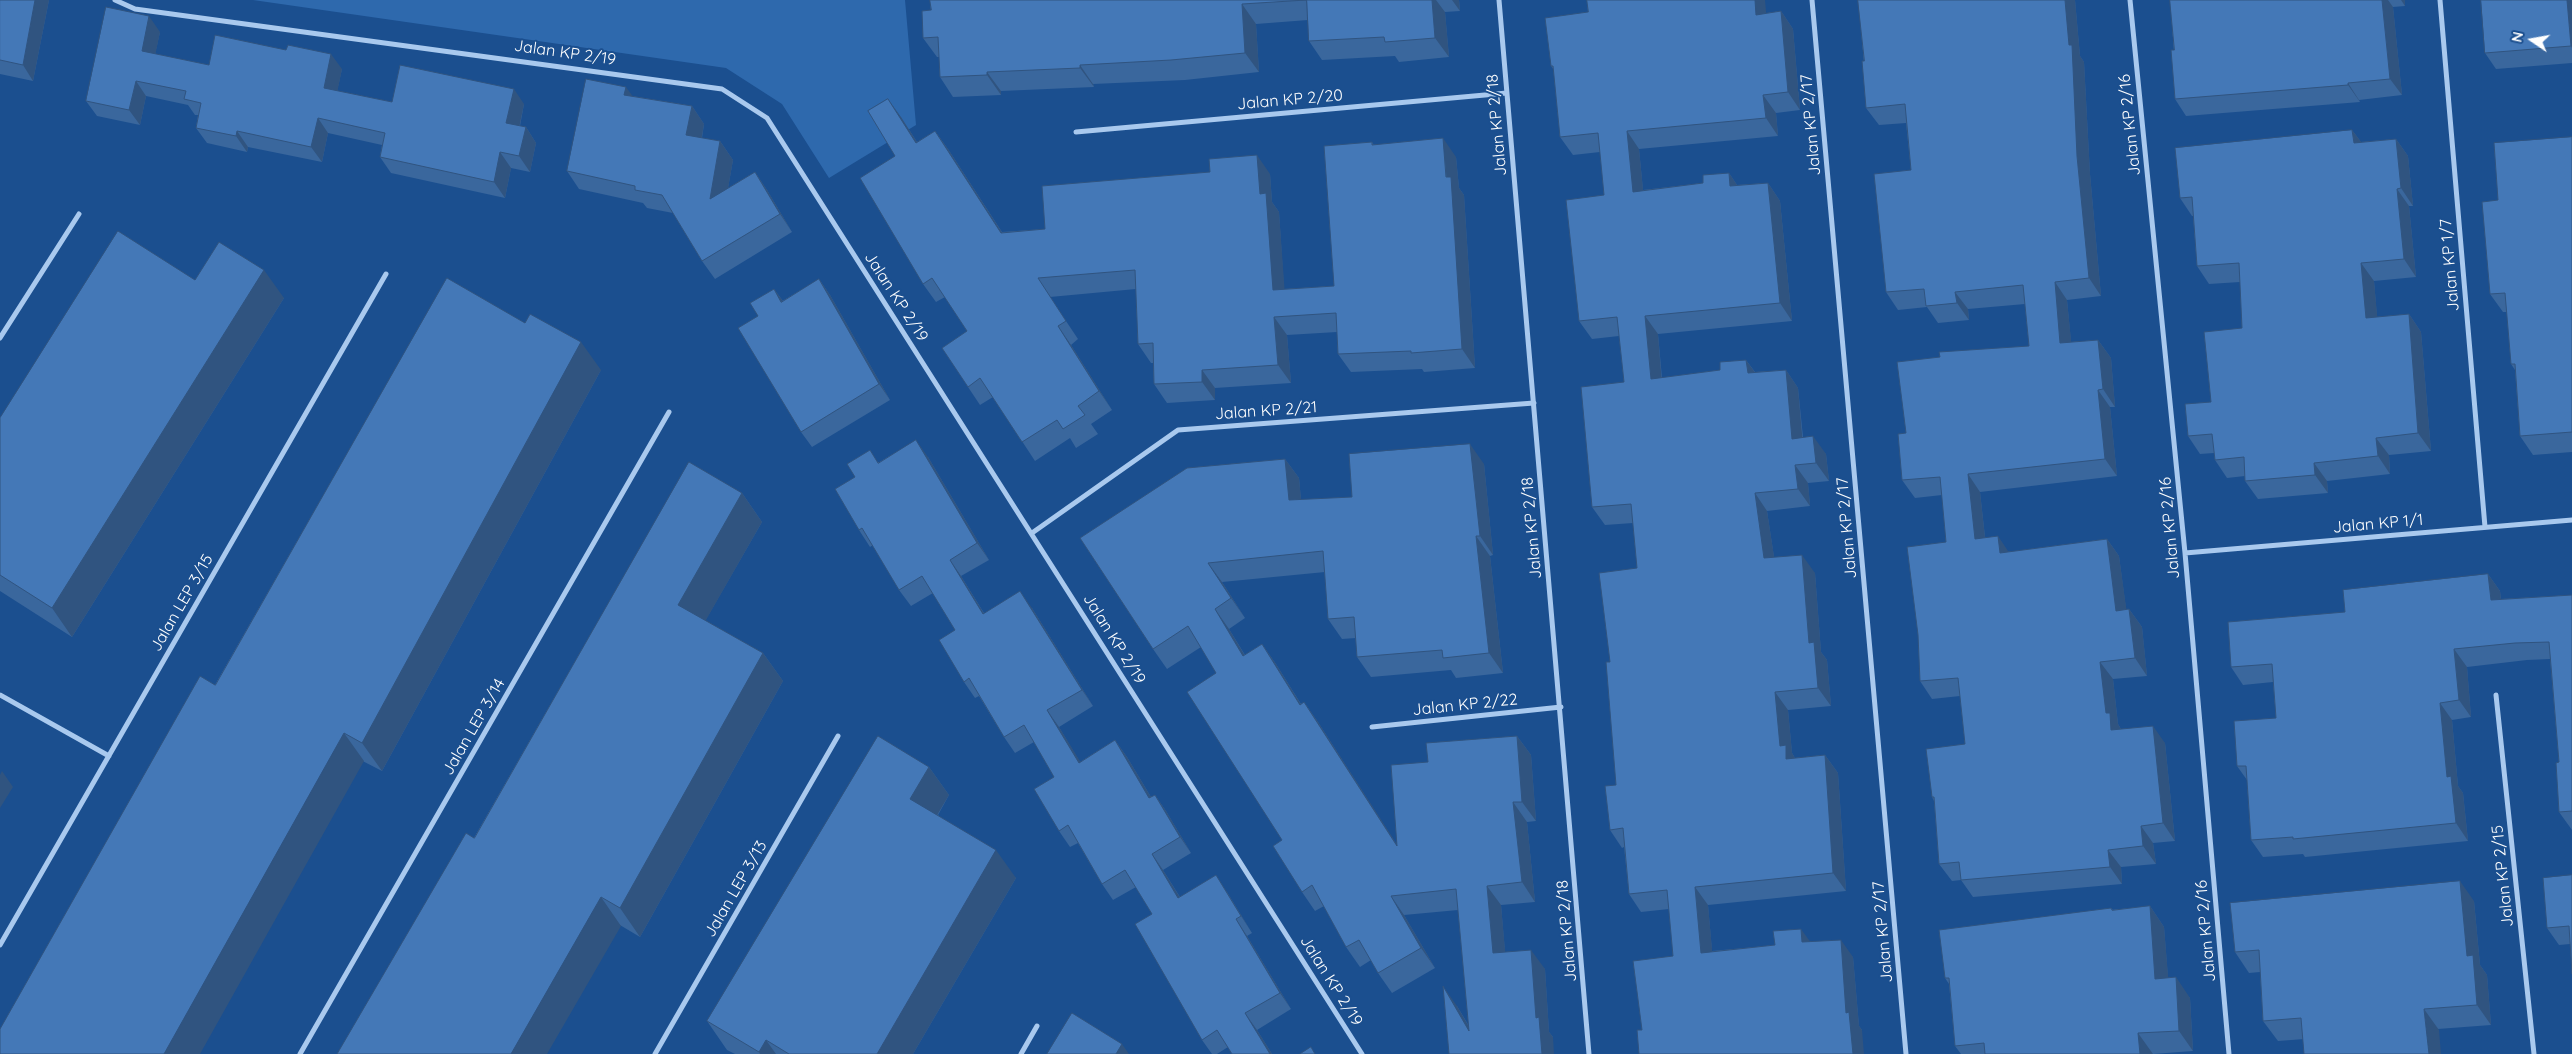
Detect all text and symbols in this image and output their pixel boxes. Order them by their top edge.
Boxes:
north arrow [2507,15,2557,65]
text: N [2507,30,2527,44]
street label: Jalan KP 2/19 [513,36,617,70]
street label: Jalan KP 2/18 [1483,73,1511,177]
street label: Jalan KP 2/17 [1797,73,1825,177]
street label: Jalan KP 2/16 [2115,73,2145,177]
street label: Jalan KP 2/20 [1236,86,1344,114]
street label: Jalan KP 1/7 [2436,218,2464,312]
street label: Jalan KP 2/19 [860,249,932,345]
street label: Jalan KP 2/21 [1214,398,1318,424]
street label: Jalan KP 2/18 [1518,476,1546,580]
street label: Jalan KP 2/17 [1833,476,1861,580]
street label: Jalan KP 2/16 [2156,476,2184,580]
street label: Jalan KP 1/1 [2332,510,2424,538]
street label: Jalan LEP 3/15 [147,551,217,655]
street label: Jalan KP 2/19 [1079,590,1149,688]
street label: Jalan LEP 3/14 [439,675,509,779]
street label: Jalan KP 2/22 [1412,690,1518,720]
street label: Jalan KP 2/15 [2488,824,2518,928]
street label: Jalan LEP 3/13 [701,837,771,941]
street label: Jalan KP 2/18 [1553,879,1581,983]
street label: Jalan KP 2/16 [2192,879,2220,983]
street label: Jalan KP 2/17 [1869,880,1897,984]
street label: Jalan KP 2/19 [1296,932,1366,1030]

